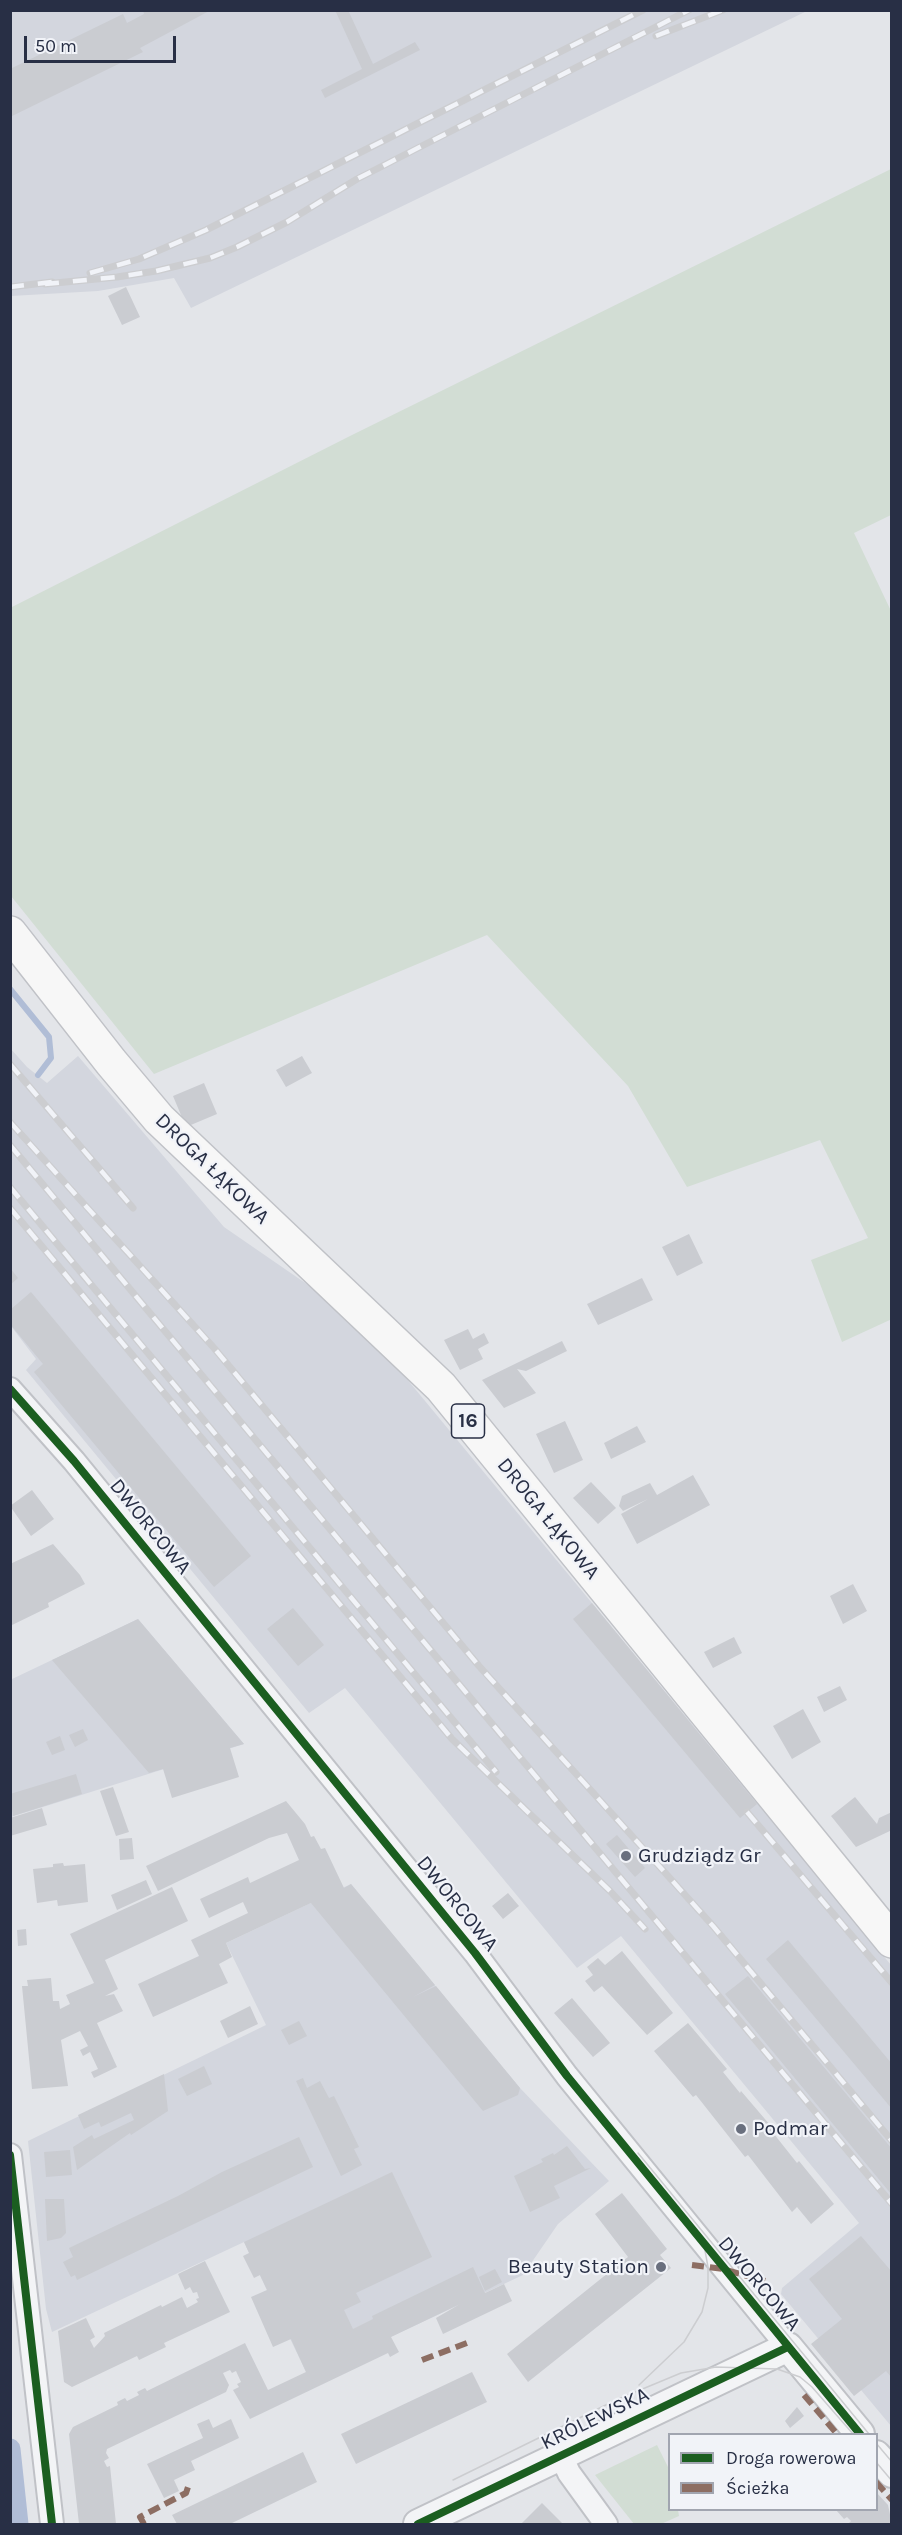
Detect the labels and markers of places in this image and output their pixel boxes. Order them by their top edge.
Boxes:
place label: Grudziądz Gr [638,1843,761,1869]
marker: Grudziądz Gr [619,1849,633,1863]
place label: Podmar [753,2116,827,2142]
marker: Podmar [734,2122,748,2136]
place label: Beauty Station [508,2254,649,2280]
marker: Beauty Station [654,2260,668,2274]

